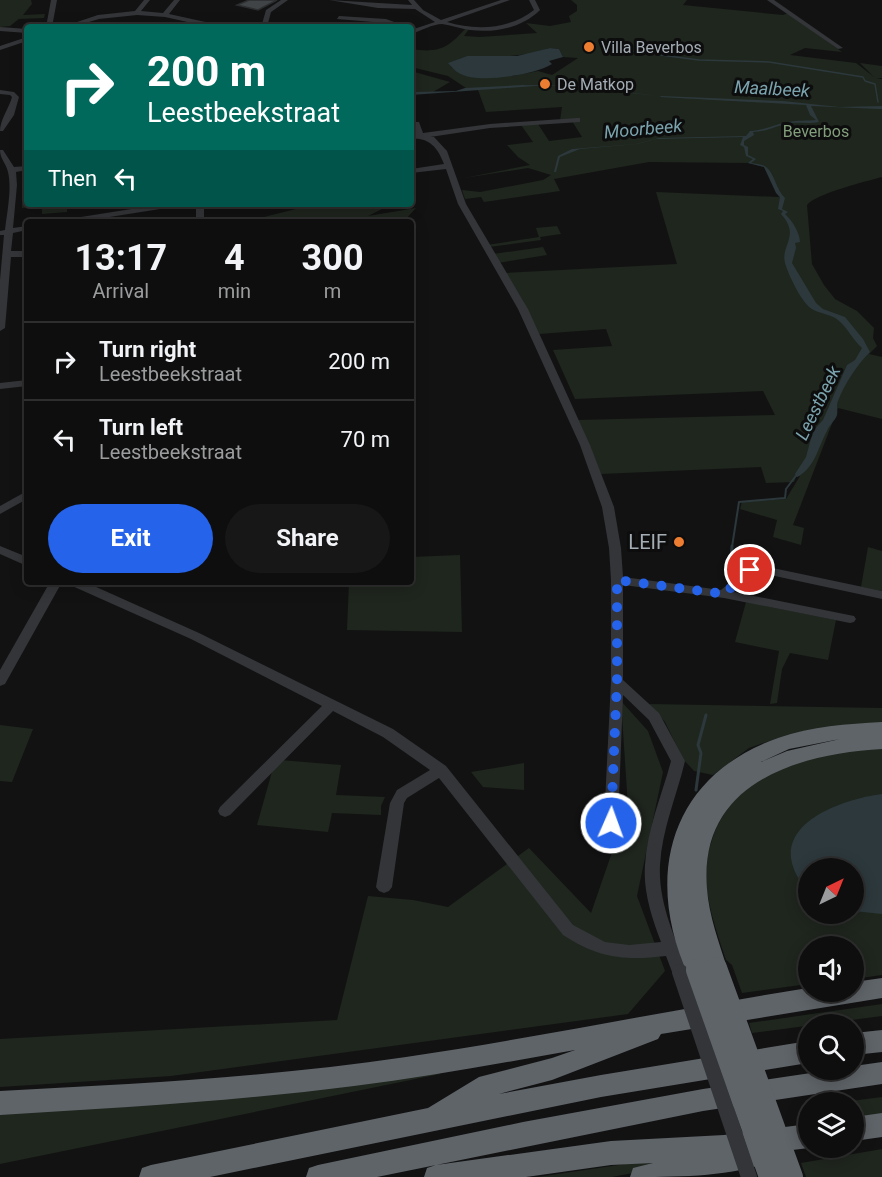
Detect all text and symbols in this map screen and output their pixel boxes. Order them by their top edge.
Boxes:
place label: Villa Beverbos [601,38,702,57]
marker: Villa Beverbos [582,40,596,54]
text: 200 m [147,47,266,96]
icon: right [48,48,126,126]
place label: De Matkop [557,75,634,94]
water label: Maalbeek [734,76,811,101]
marker: De Matkop [538,77,552,91]
text: Leestbeekstraat [147,97,340,129]
water label: Moorbeek [603,115,684,142]
park label: Beverbos [783,122,849,141]
icon: left [109,162,142,195]
text: Then [48,166,97,191]
text: 13:17 [74,237,167,279]
text: 4 [224,237,245,279]
text: 300 [302,237,364,279]
text: Arrival [92,279,149,303]
text: min [218,279,251,303]
text: m [324,279,341,303]
text: Turn right [99,337,196,362]
icon: right [48,345,81,378]
text: 200 m [328,349,390,374]
water label: Leestbeek [791,361,845,443]
text: Leestbeekstraat [99,362,242,386]
text: Turn left [99,415,183,440]
icon: left [48,423,81,456]
text: 70 m [341,427,390,452]
text: Leestbeekstraat [99,440,242,464]
button: Exit [48,504,213,573]
button: Share [225,504,390,573]
place label: LEIF [628,530,667,554]
marker: LEIF [672,535,686,549]
pin [724,544,775,595]
icon: arrive [733,553,766,586]
position arrow [579,791,643,855]
north arrow [798,858,864,924]
map controls [798,858,864,1158]
button: sound [798,936,864,1002]
button: search [798,1014,864,1080]
button: layers [798,1092,864,1158]

